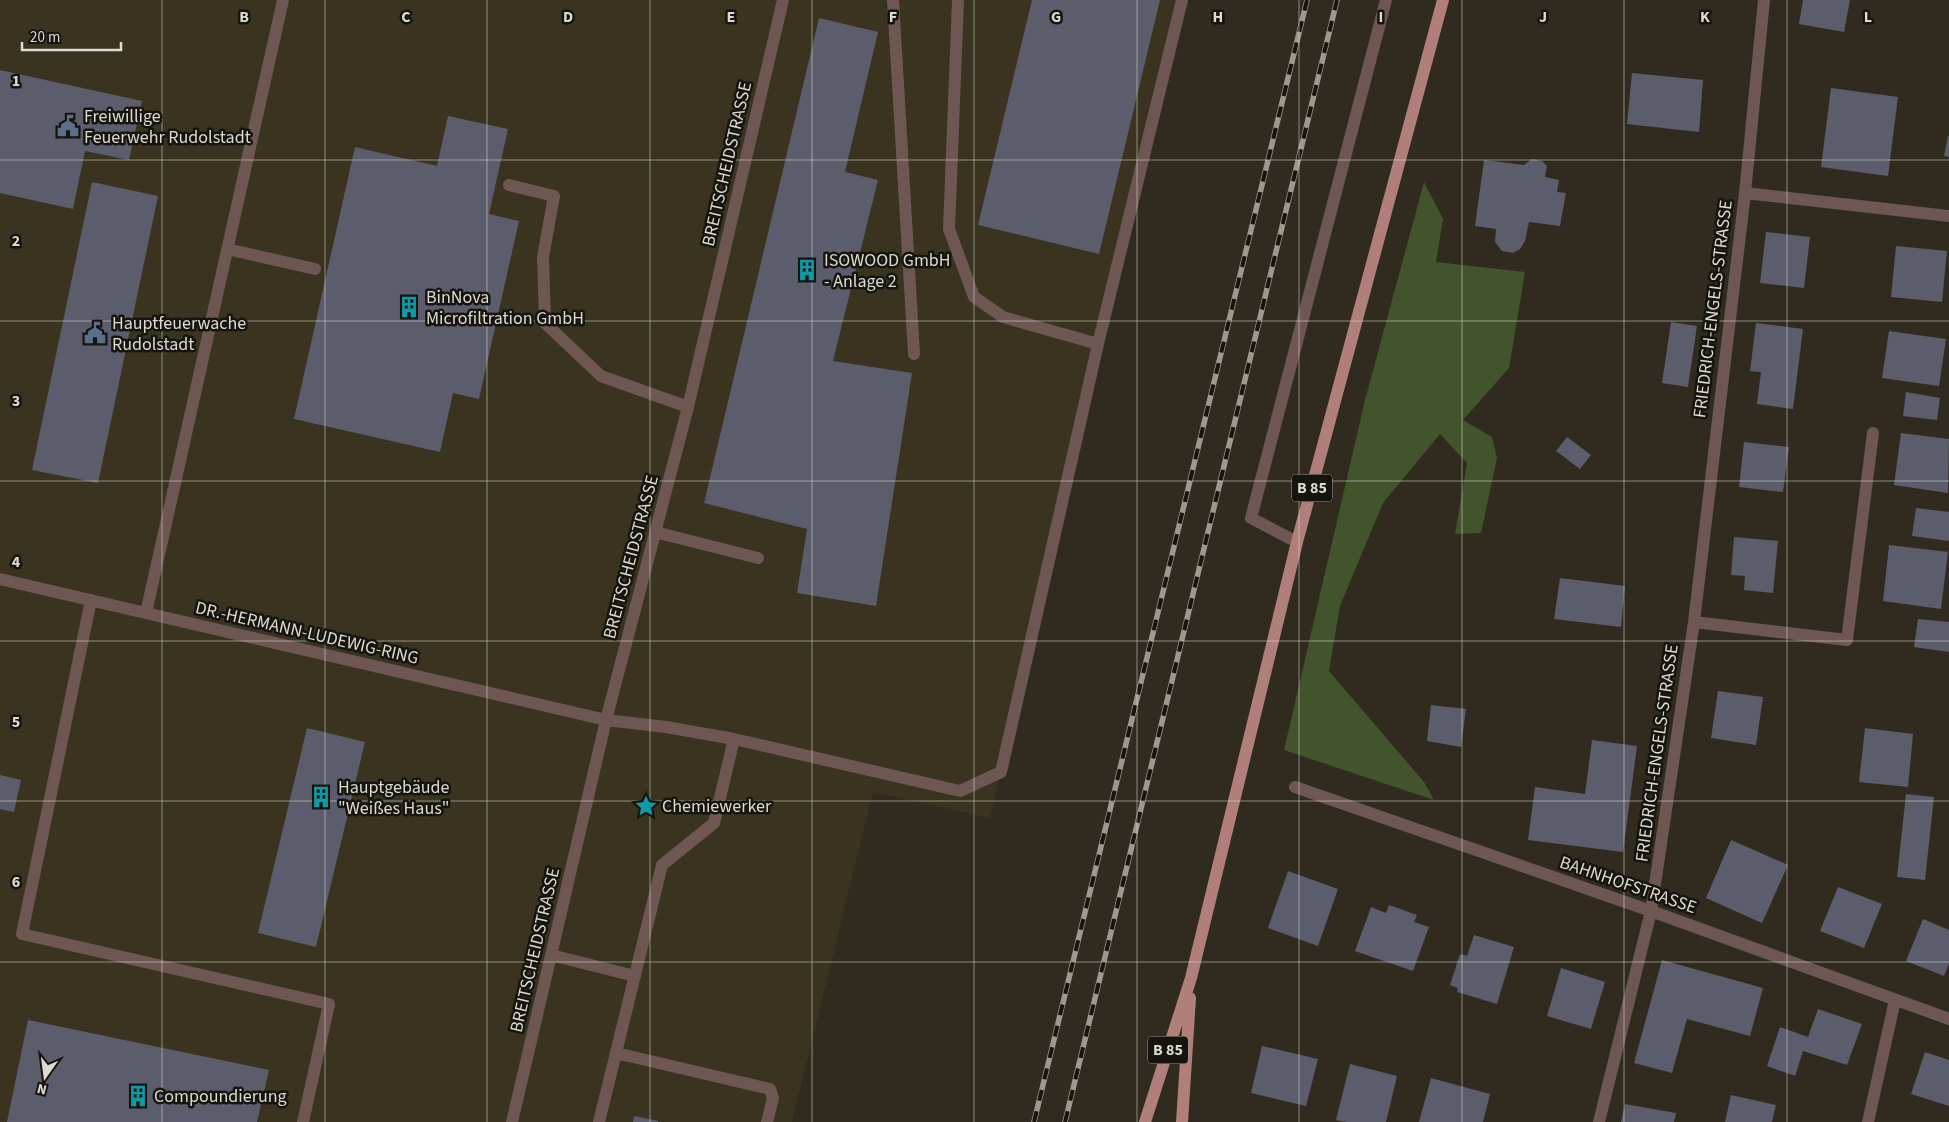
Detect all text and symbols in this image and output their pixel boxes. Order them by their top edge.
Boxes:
text: B [239,6,249,28]
text: C [401,6,411,28]
text: D [563,6,573,28]
text: E [727,6,735,28]
text: F [889,6,897,28]
text: G [1051,6,1061,28]
text: H [1213,6,1223,28]
text: I [1379,6,1383,28]
text: J [1539,6,1547,28]
text: K [1700,6,1710,28]
text: L [1864,6,1872,28]
scale bar [22,20,121,52]
text: 20 m [30,27,60,48]
text: 1 [12,70,20,92]
street label: BREITSCHEIDSTRASSE [696,79,758,249]
place label: Freiwillige Feuerwehr Rudolstadt [84,104,251,150]
public building icon: Freiwillige Feuerwehr Rudolstadt [55,113,81,139]
street label: FRIEDRICH-ENGELS-STRASSE [1687,199,1739,419]
text: 2 [12,230,20,252]
place label: ISOWOOD GmbH - Anlage 2 [824,248,951,294]
building icon: ISOWOOD GmbH - Anlage 2 [794,257,820,283]
place label: BinNova Microfiltration GmbH [426,285,584,331]
building icon: BinNova Microfiltration GmbH [396,294,422,320]
place label: Hauptfeuerwache Rudolstadt [112,311,246,357]
public building icon: Hauptfeuerwache Rudolstadt [82,320,108,346]
text: 3 [12,390,20,412]
street label: BREITSCHEIDSTRASSE [597,473,665,641]
road number: B 85 [1292,474,1332,502]
text: 4 [12,551,21,573]
street label: DR.-HERMANN-LUDEWIG-RING [193,595,421,671]
street label: FRIEDRICH-ENGELS-STRASSE [1629,643,1685,863]
text: 5 [12,711,20,733]
place label: Hauptgebäude "Weißes Haus" [338,775,449,821]
building icon: Hauptgebäude "Weißes Haus" [308,784,334,810]
place icon: Chemiewerker [633,793,659,819]
place label: Chemiewerker [662,794,772,819]
street label: BAHNHOFSTRASSE [1556,850,1700,920]
street label: BREITSCHEIDSTRASSE [504,865,566,1035]
text: 6 [12,871,20,893]
road number: B 85 [1148,1036,1188,1064]
north arrow [20,1052,70,1102]
text: N [35,1078,49,1099]
building icon: Compoundierung [125,1083,151,1109]
place label: Compoundierung [154,1084,287,1109]

